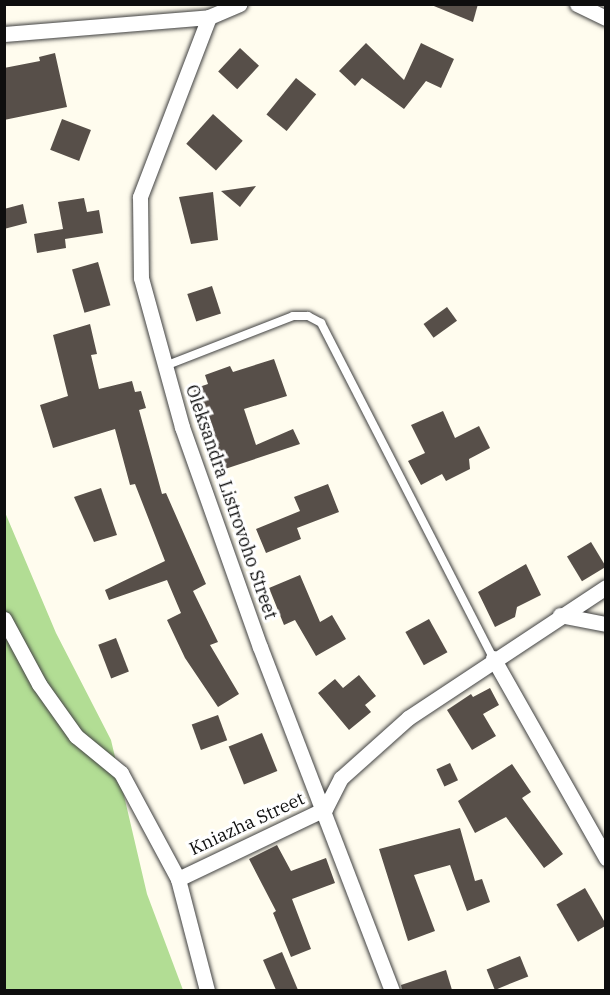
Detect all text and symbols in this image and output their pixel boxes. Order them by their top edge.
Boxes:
street label: Oleksandra Listrovoho Street [181,382,281,622]
street label: Kniazha Street [186,788,308,860]

